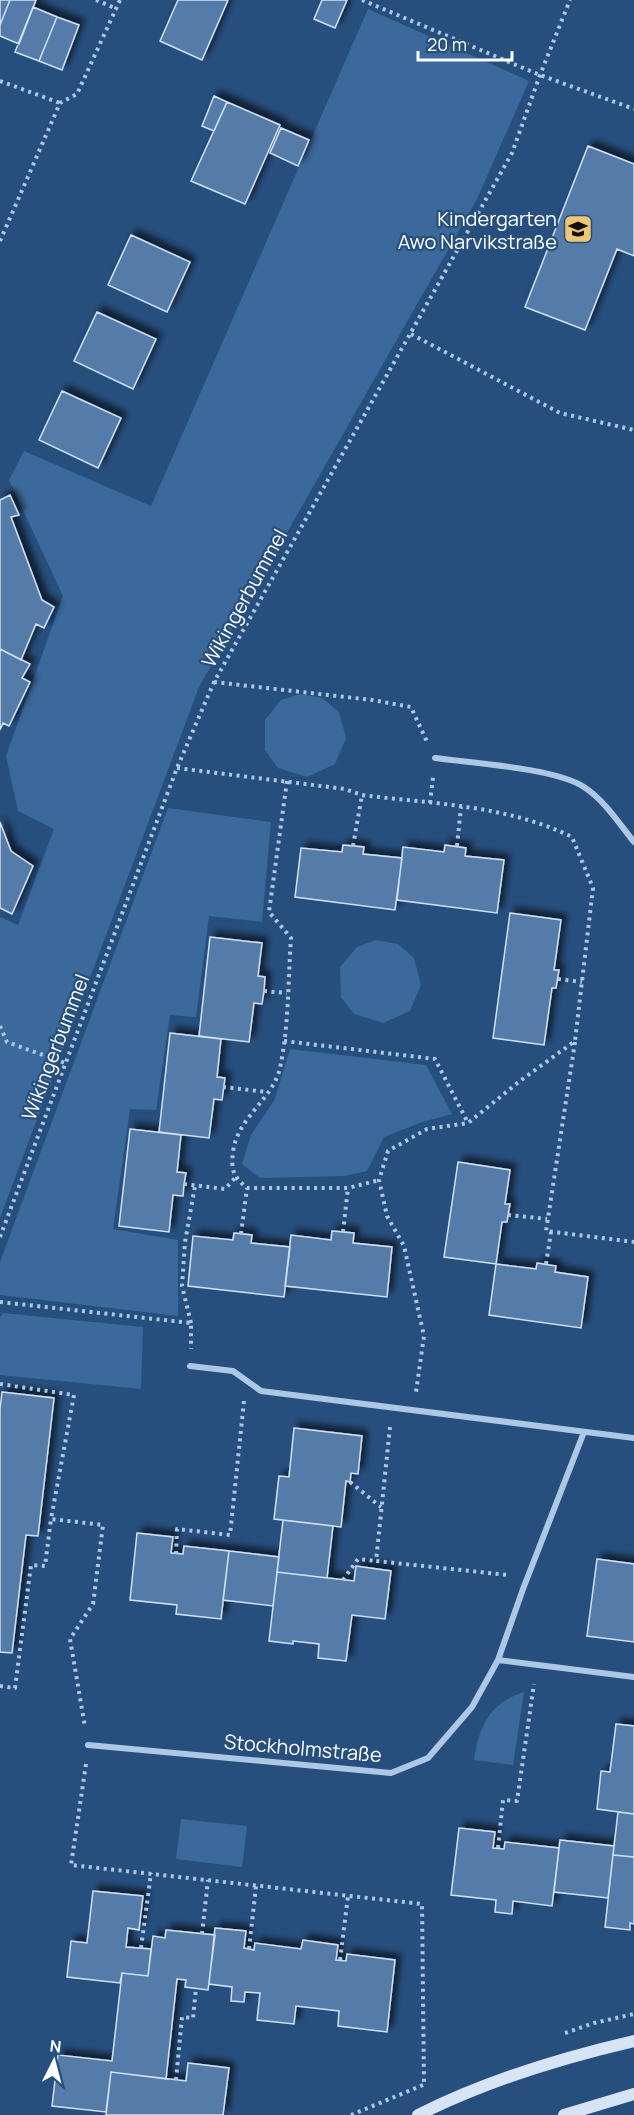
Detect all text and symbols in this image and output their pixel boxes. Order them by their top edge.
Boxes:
scale bar [418,24,512,62]
text: 20 m [427,32,467,56]
place label: Kindergarten Awo Narvikstraße [398,205,557,255]
school or university icon: Kindergarten Awo Narvikstraße [562,213,594,245]
street label: Wikingerbummel [195,524,293,672]
street label: Wikingerbummel [15,970,95,1124]
street label: Stockholmstraße [223,1728,383,1768]
north arrow [24,2031,84,2091]
text: N [49,2035,62,2058]

